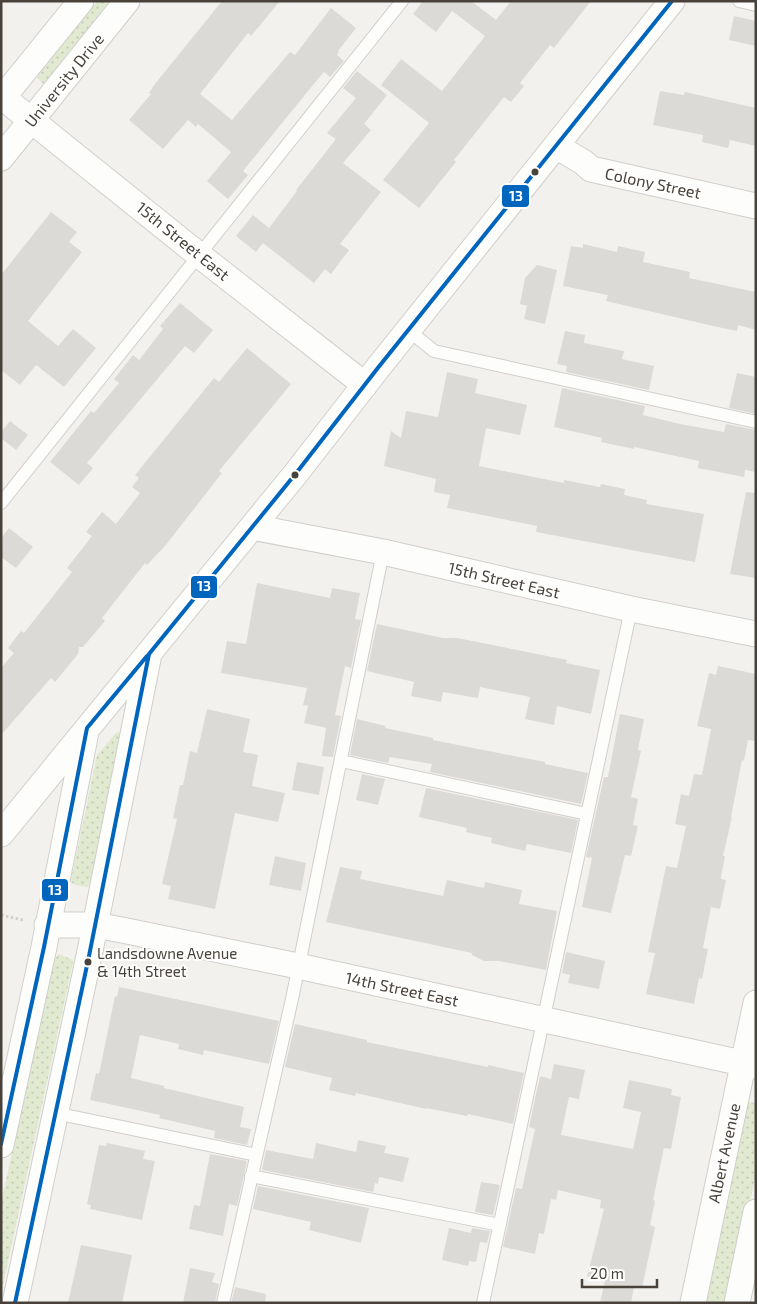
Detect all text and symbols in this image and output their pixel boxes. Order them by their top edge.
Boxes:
street label: University Drive [20,29,107,130]
street label: Colony Street [603,163,703,202]
unlabelled marker [530,167,540,177]
line badge: 13 [501,184,530,208]
text: 13 [509,187,523,204]
street label: 15th Street East [133,197,234,284]
unlabelled marker [290,470,300,480]
street label: 15th Street East [446,557,562,602]
line badge: 13 [190,575,218,599]
text: 13 [197,577,211,594]
line badge: 13 [41,878,69,902]
text: 13 [48,881,62,898]
place label: Landsdowne Avenue & 14th Street [97,944,237,980]
marker: Landsdowne Avenue & 14th Street [83,957,93,967]
street label: 14th Street East [344,967,460,1010]
street label: Albert Avenue [704,1101,743,1205]
scale bar [582,1256,657,1288]
text: 20 m [590,1264,624,1282]

